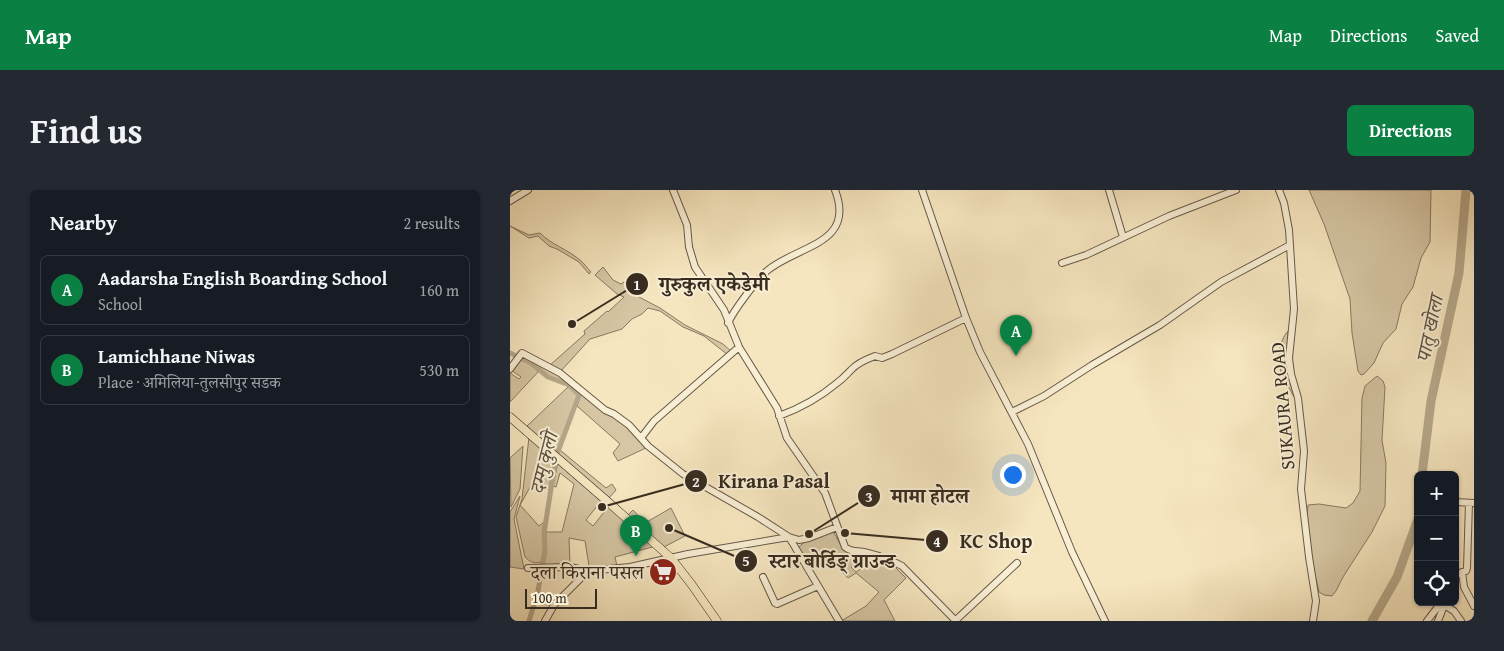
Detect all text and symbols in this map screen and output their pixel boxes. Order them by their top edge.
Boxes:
text: Map [25,18,72,53]
text: Map [1269,22,1302,49]
text: Directions [1330,22,1407,49]
text: Saved [1435,22,1479,49]
text: Find us [30,105,143,156]
button: Directions [1347,105,1474,156]
text: Nearby [50,207,117,238]
text: 2 results [403,211,460,235]
text: Aadarsha English Boarding School [98,264,387,292]
callout: गुरुकुल एकेडेमी [624,267,779,302]
text: गुरुकुल एकेडेमी [657,269,771,298]
text: 1 [633,274,641,295]
text: A [62,278,72,302]
text: 160 m [419,278,459,302]
water label: पातु खोला [1408,289,1451,365]
text: School [98,292,142,316]
pin: A [1000,315,1032,356]
street label: SUKAURA ROAD [1262,341,1302,471]
text: Lamichhane Niwas [98,342,255,370]
text: B [62,358,72,382]
text: 530 m [419,358,459,382]
text: Place · अमिलिया-तुलसीपुर सडक [98,370,281,394]
water label: दम्मु कुलो [521,425,566,497]
your location [1000,462,1026,488]
callout: Kirana Pasal [684,464,840,499]
text: Kirana Pasal [718,466,830,495]
text: 2 [692,471,700,492]
map controls [1414,471,1459,606]
button: + [1414,471,1459,516]
callout: मामा होटल [856,479,979,514]
text: मामा होटल [889,481,971,510]
text: 3 [865,486,873,507]
pin: B [620,515,652,556]
button: − [1414,516,1459,561]
callout: KC Shop [925,524,1043,559]
text: KC Shop [960,526,1032,555]
text: 4 [933,531,941,552]
callout: स्टार बोर्डिङ् ग्राउन्ड [734,543,906,578]
text: स्टार बोर्डिङ् ग्राउन्ड [767,546,897,575]
text: 5 [742,550,750,571]
supermarket icon: दला किराना पसल [648,557,678,587]
place label: दला किराना पसल [530,558,646,586]
button: locate [1414,561,1459,606]
scale bar [525,586,598,609]
text: 100 m [532,588,567,608]

